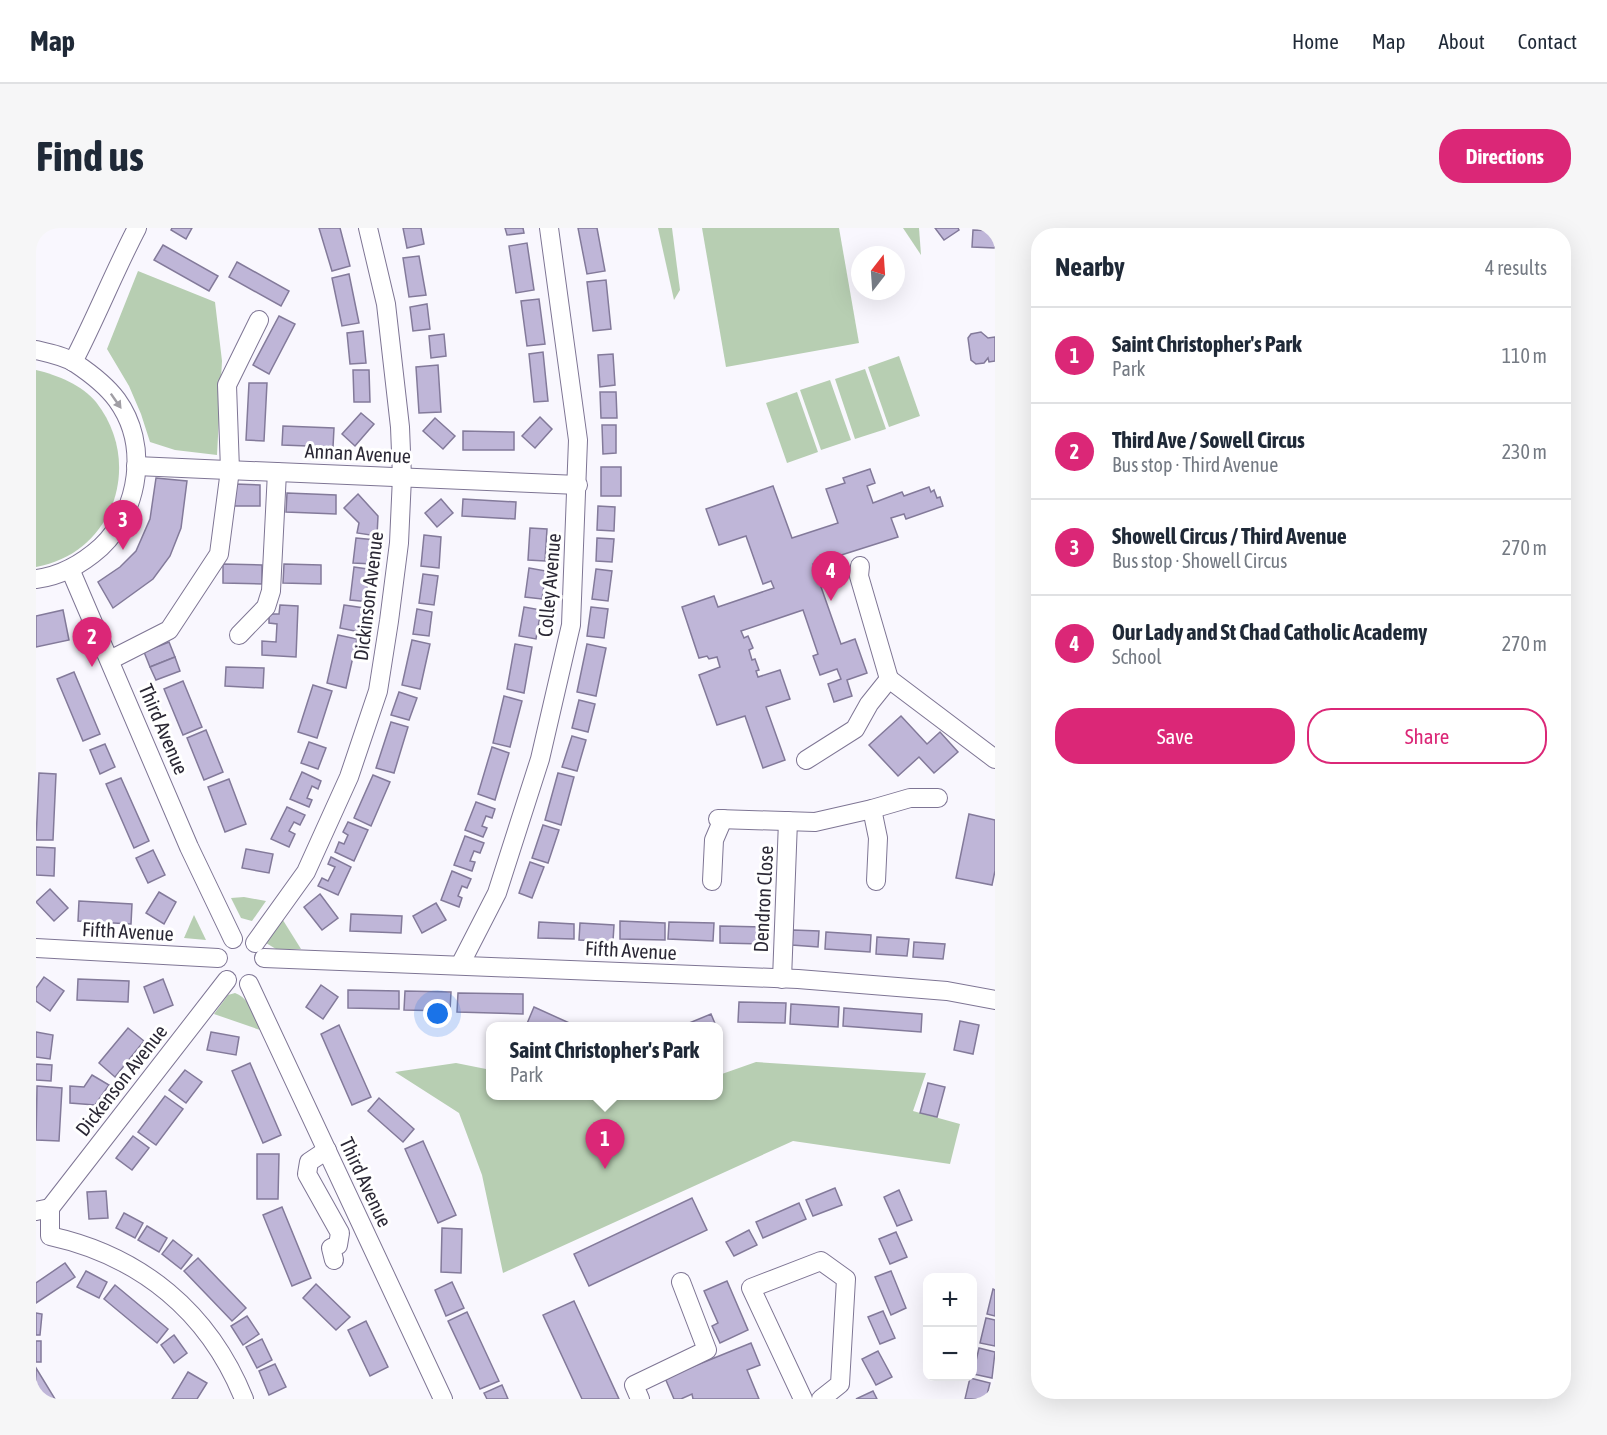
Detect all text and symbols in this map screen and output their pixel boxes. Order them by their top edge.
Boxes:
text: Map [30,25,75,57]
text: Home [1292,29,1339,53]
text: Map [1372,29,1406,53]
text: About [1439,29,1485,53]
text: Contact [1518,29,1577,53]
button: Directions [1439,129,1571,183]
text: Find us [36,132,144,180]
north arrow [851,246,905,300]
text: Nearby [1055,252,1125,282]
text: 4 results [1485,256,1547,279]
text: Saint Christopher's Park [1112,331,1302,357]
text: 1 [1070,344,1079,367]
text: 110 m [1502,344,1547,367]
text: Park [1112,357,1145,380]
one-way arrow [110,392,122,408]
text: Third Ave / Sowell Circus [1112,427,1305,453]
street label: Annan Avenue [304,439,412,467]
text: 2 [1070,440,1079,463]
text: 230 m [1502,440,1547,463]
text: Bus stop · Third Avenue [1112,453,1278,476]
pin: 3 [104,500,142,550]
text: Showell Circus / Third Avenue [1112,523,1347,549]
street label: Dickinson Avenue [349,530,387,662]
street label: Colley Avenue [533,532,565,638]
text: 3 [1070,536,1079,559]
text: 270 m [1502,536,1547,559]
text: Bus stop · Showell Circus [1112,549,1287,572]
pin: 4 [812,552,850,601]
pin: 2 [72,618,112,667]
text: Our Lady and St Chad Catholic Academy [1112,619,1427,645]
text: 4 [1070,632,1079,655]
text: 270 m [1502,632,1547,655]
text: School [1112,645,1162,668]
street label: Third Avenue [135,680,193,778]
button: Save [1055,708,1295,764]
button: Share [1307,708,1547,764]
street label: Dendron Close [749,845,777,953]
street label: Fifth Avenue [82,917,174,945]
street label: Fifth Avenue [585,936,677,964]
your location [423,999,452,1028]
street label: Dickenson Avenue [70,1020,172,1140]
popup [486,1022,723,1100]
text: Saint Christopher's Park [510,1037,699,1063]
text: Park [510,1063,543,1086]
pin: 1 [586,1120,624,1169]
street label: Third Avenue [335,1134,397,1230]
map controls [923,1273,977,1381]
button: + [923,1273,977,1327]
button: − [923,1327,977,1381]

